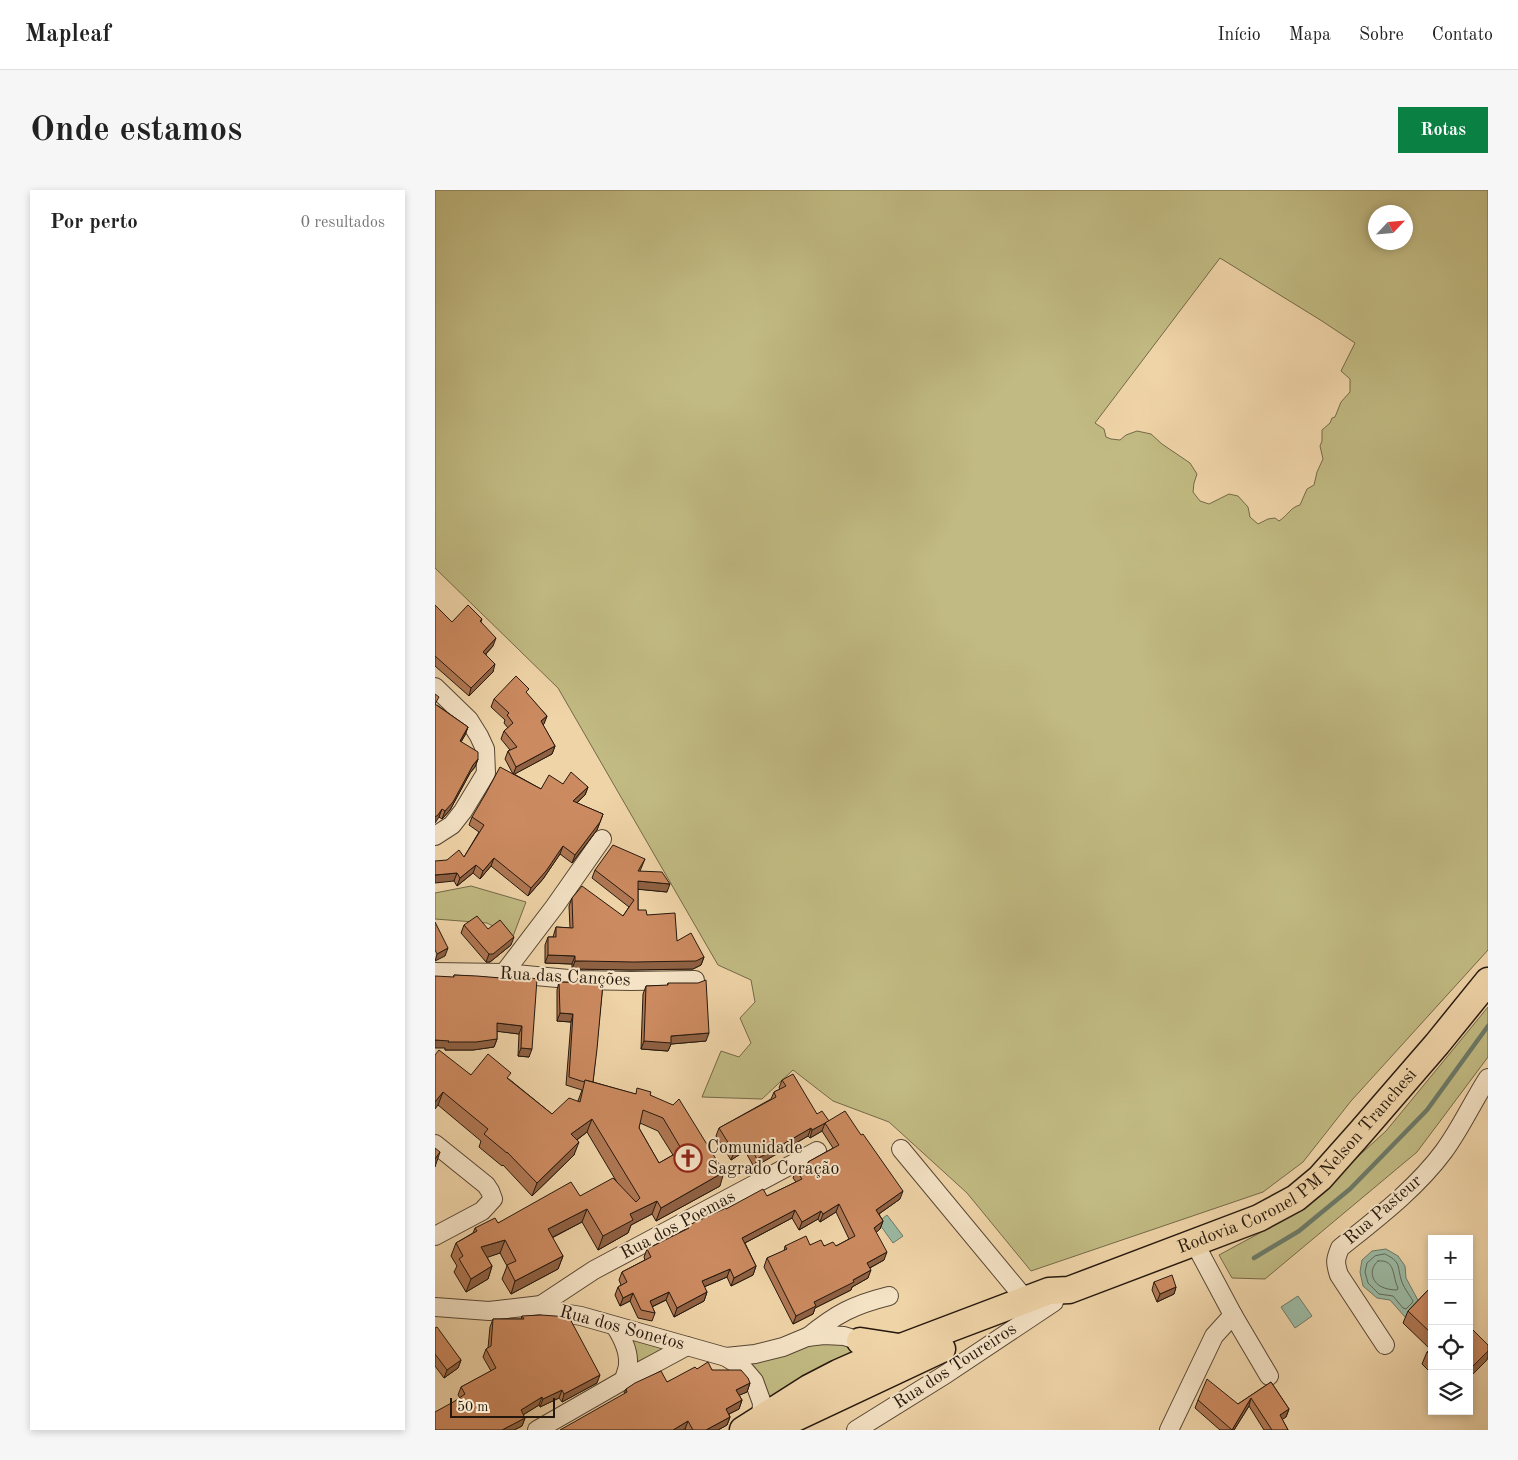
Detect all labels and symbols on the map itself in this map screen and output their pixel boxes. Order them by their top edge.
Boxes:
north arrow [1368,205,1413,250]
street label: Rua das Canções [499,965,631,989]
street label: Rodovia Coronel PM Nelson Tranchesi [1175,1065,1420,1257]
place label: Comunidade Sagrado Coração [707,1139,839,1178]
church icon: Comunidade Sagrado Coração [673,1143,703,1173]
street label: Rua Pasteur [1341,1171,1426,1248]
street label: Rua dos Poemas [618,1187,739,1263]
street label: Rua dos Sonetos [557,1303,687,1353]
street label: Rua dos Toureiros [890,1320,1020,1412]
scale bar [450,1395,555,1418]

